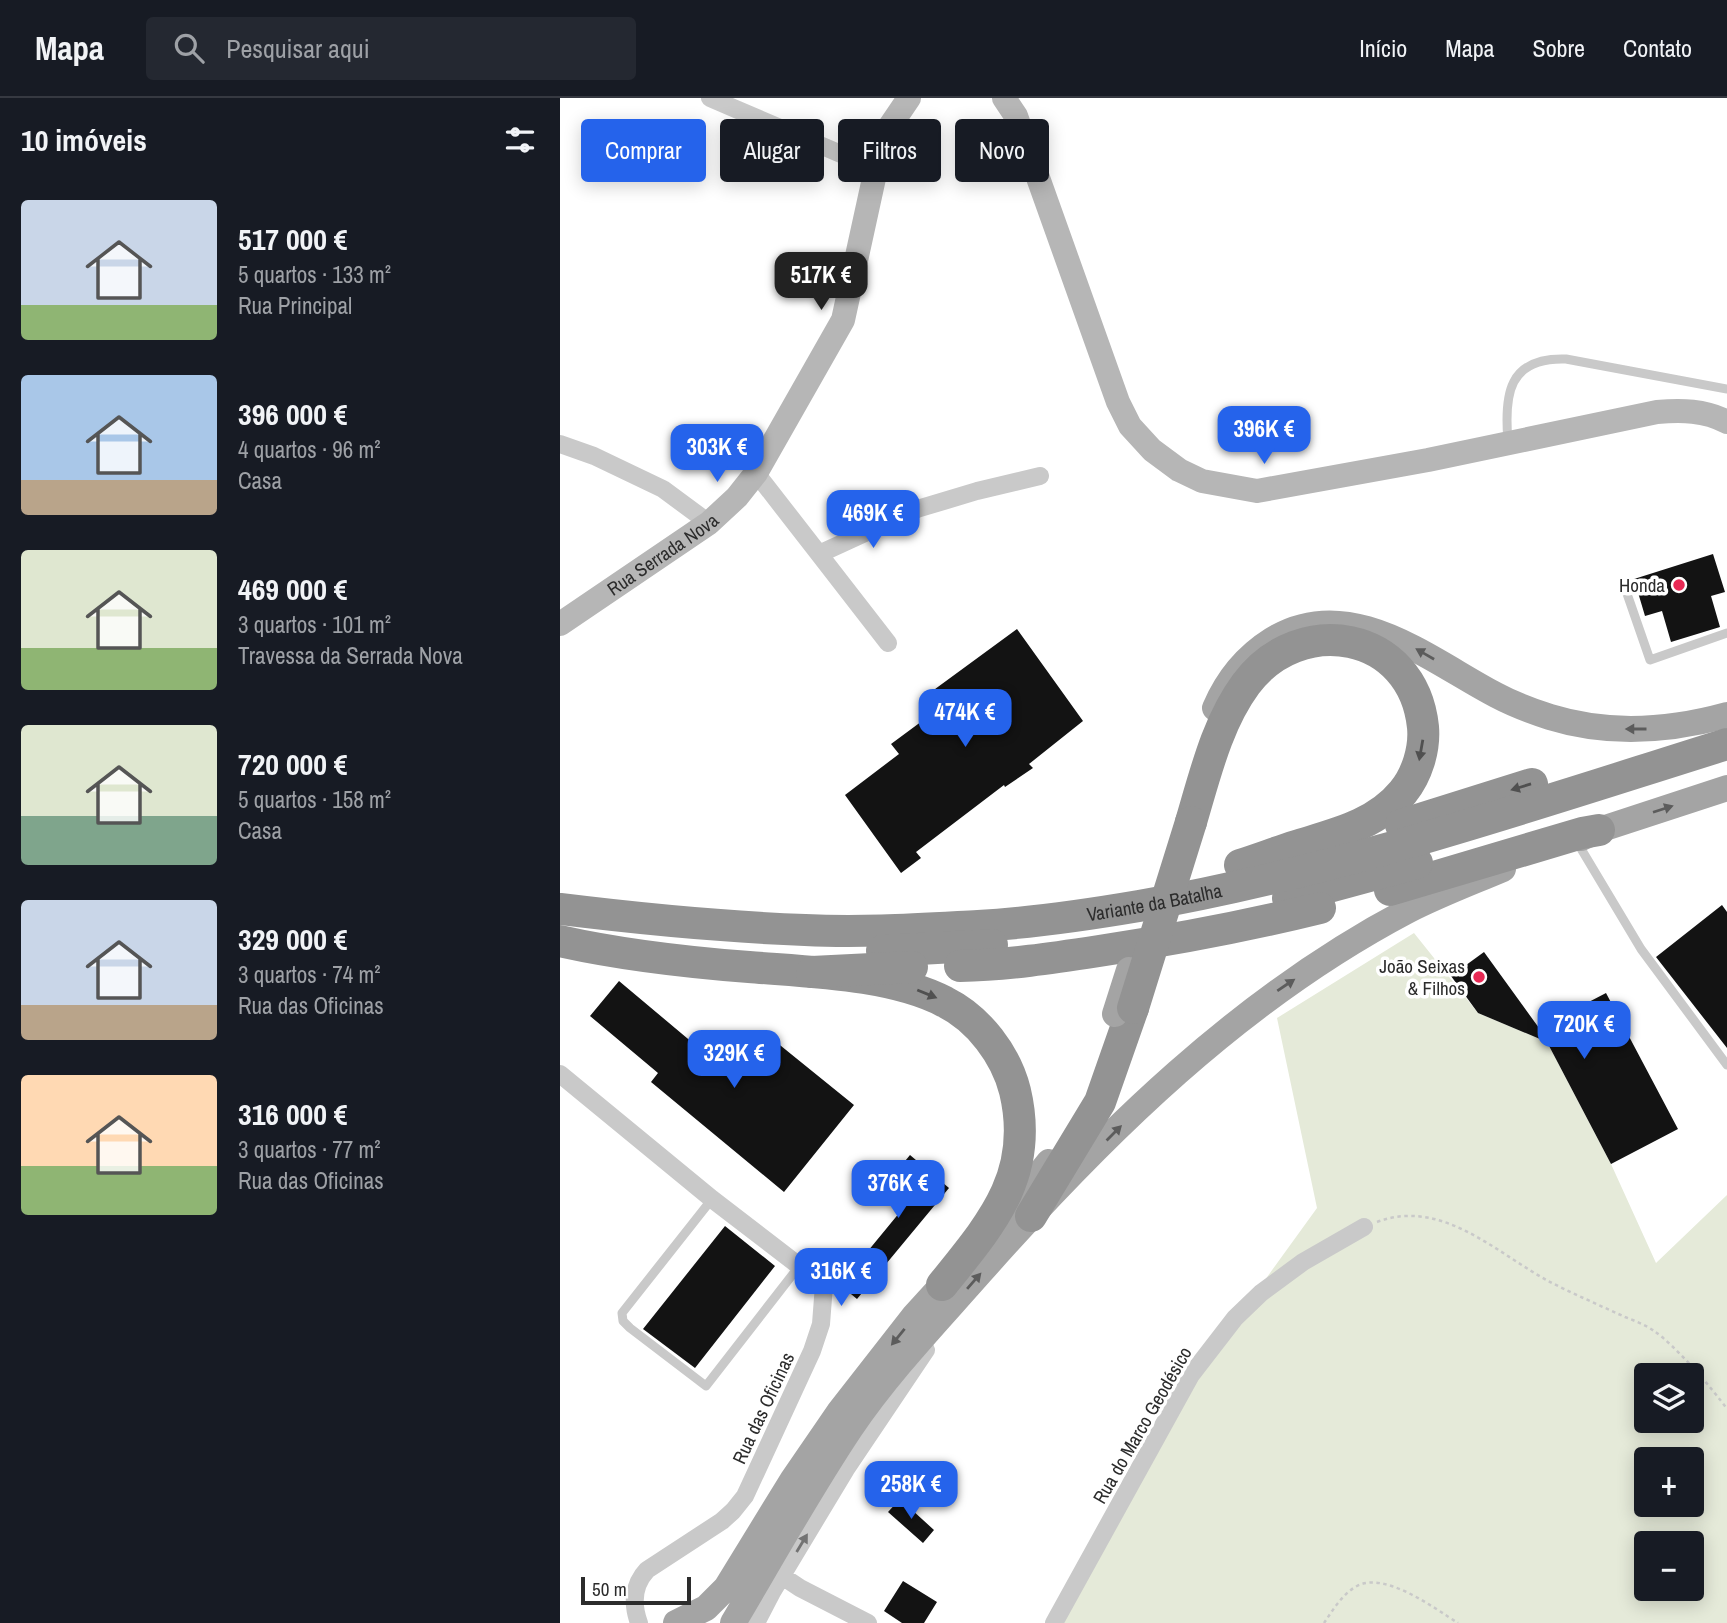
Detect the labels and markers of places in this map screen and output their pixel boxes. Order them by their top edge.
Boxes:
pin: 517K € [764,252,878,312]
pin: 396K € [1207,406,1321,466]
pin: 303K € [660,424,774,484]
pin: 469K € [816,490,930,550]
place label: Honda [1619,572,1665,598]
marker: Honda [1671,577,1687,593]
pin: 474K € [908,690,1022,749]
place label: João Seixas & Filhos [1379,953,1465,1001]
marker: João Seixas & Filhos [1471,969,1487,985]
pin: 720K € [1527,1002,1641,1061]
pin: 329K € [677,1030,791,1090]
pin: 376K € [841,1160,955,1220]
pin: 316K € [784,1248,898,1308]
pin: 258K € [854,1462,968,1521]

